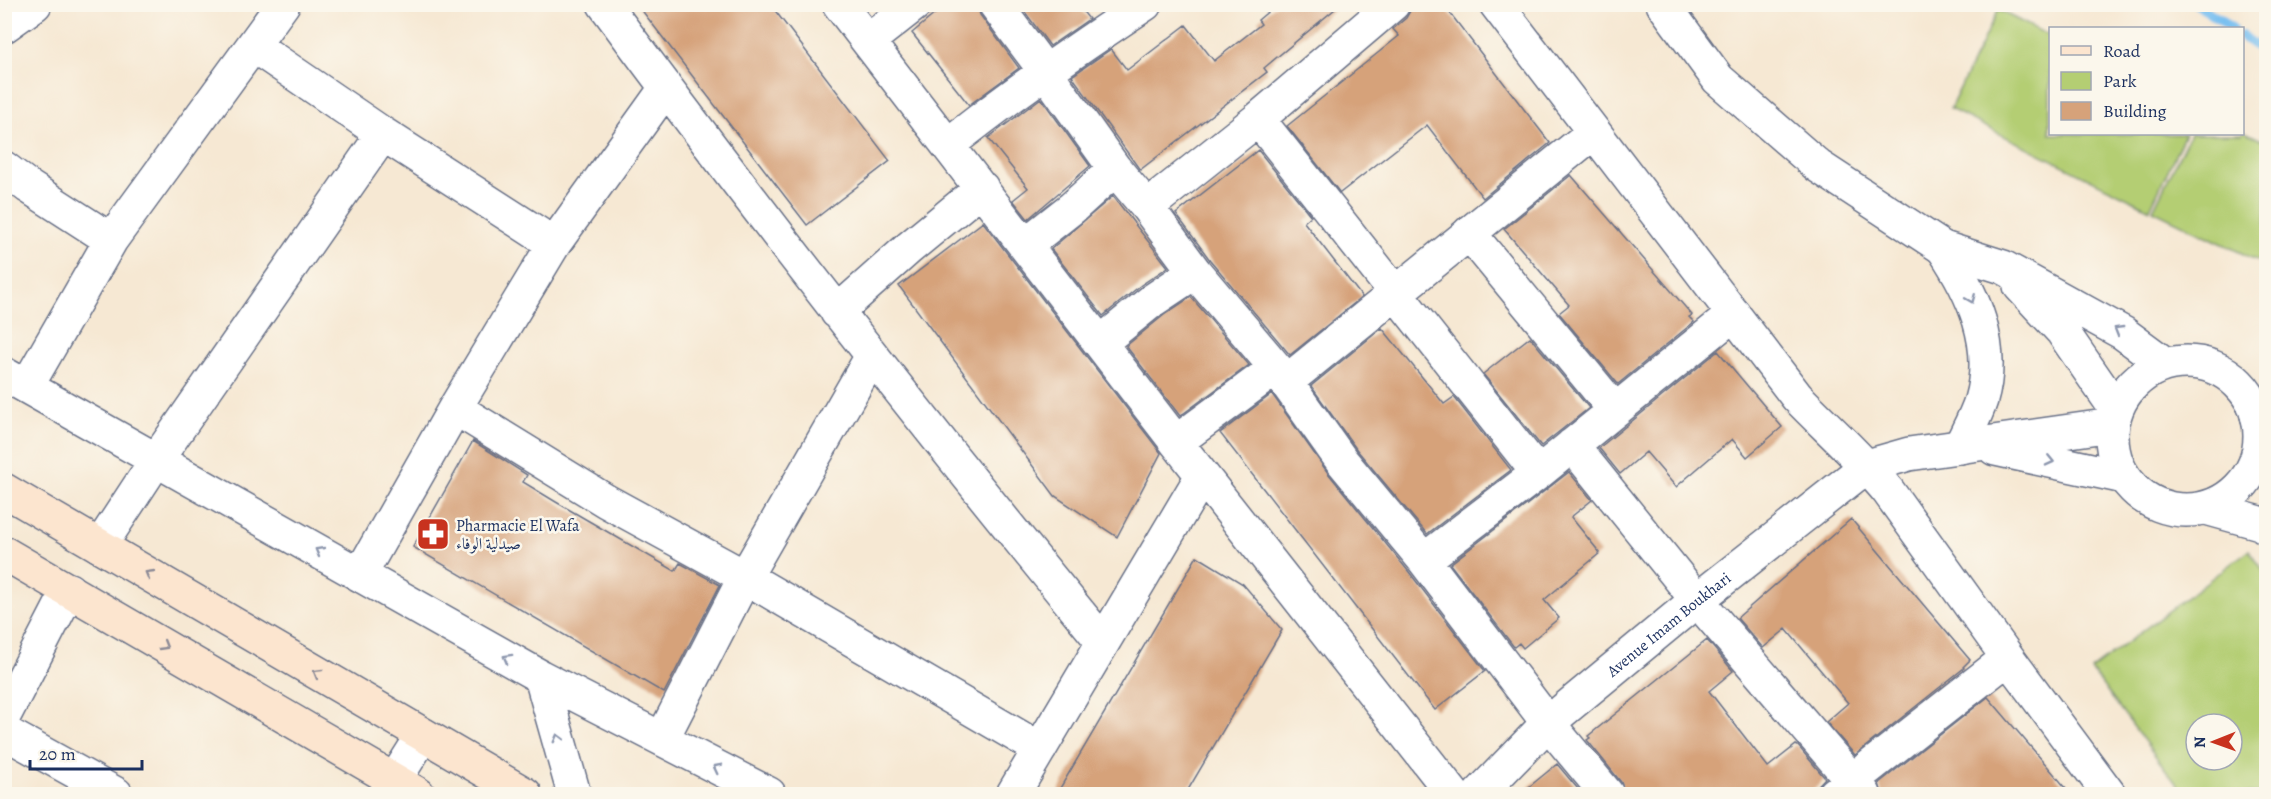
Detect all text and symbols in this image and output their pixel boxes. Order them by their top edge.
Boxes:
legend [2049,27,2244,135]
text: Road [2103,39,2141,63]
text: Park [2103,69,2137,93]
text: Building [2103,99,2167,123]
one-way arrow [1964,292,1976,303]
one-way arrow [2114,325,2124,337]
one-way arrow [2045,454,2055,467]
place label: Pharmacie El Wafa صيدلية الوفاء [456,515,580,555]
pharmacy icon: Pharmacie El Wafa صيدلية الوفاء [415,516,451,552]
one-way arrow [315,547,326,559]
street label: Avenue Imam Boukhari [1602,567,1736,683]
one-way arrow [145,570,155,582]
one-way arrow [158,638,168,650]
one-way arrow [503,654,513,665]
one-way arrow [313,669,323,680]
north arrow [2184,712,2244,772]
scale bar [30,733,142,771]
one-way arrow [552,733,565,743]
text: N [2189,736,2211,748]
text: 20 m [39,742,76,766]
one-way arrow [713,764,724,775]

